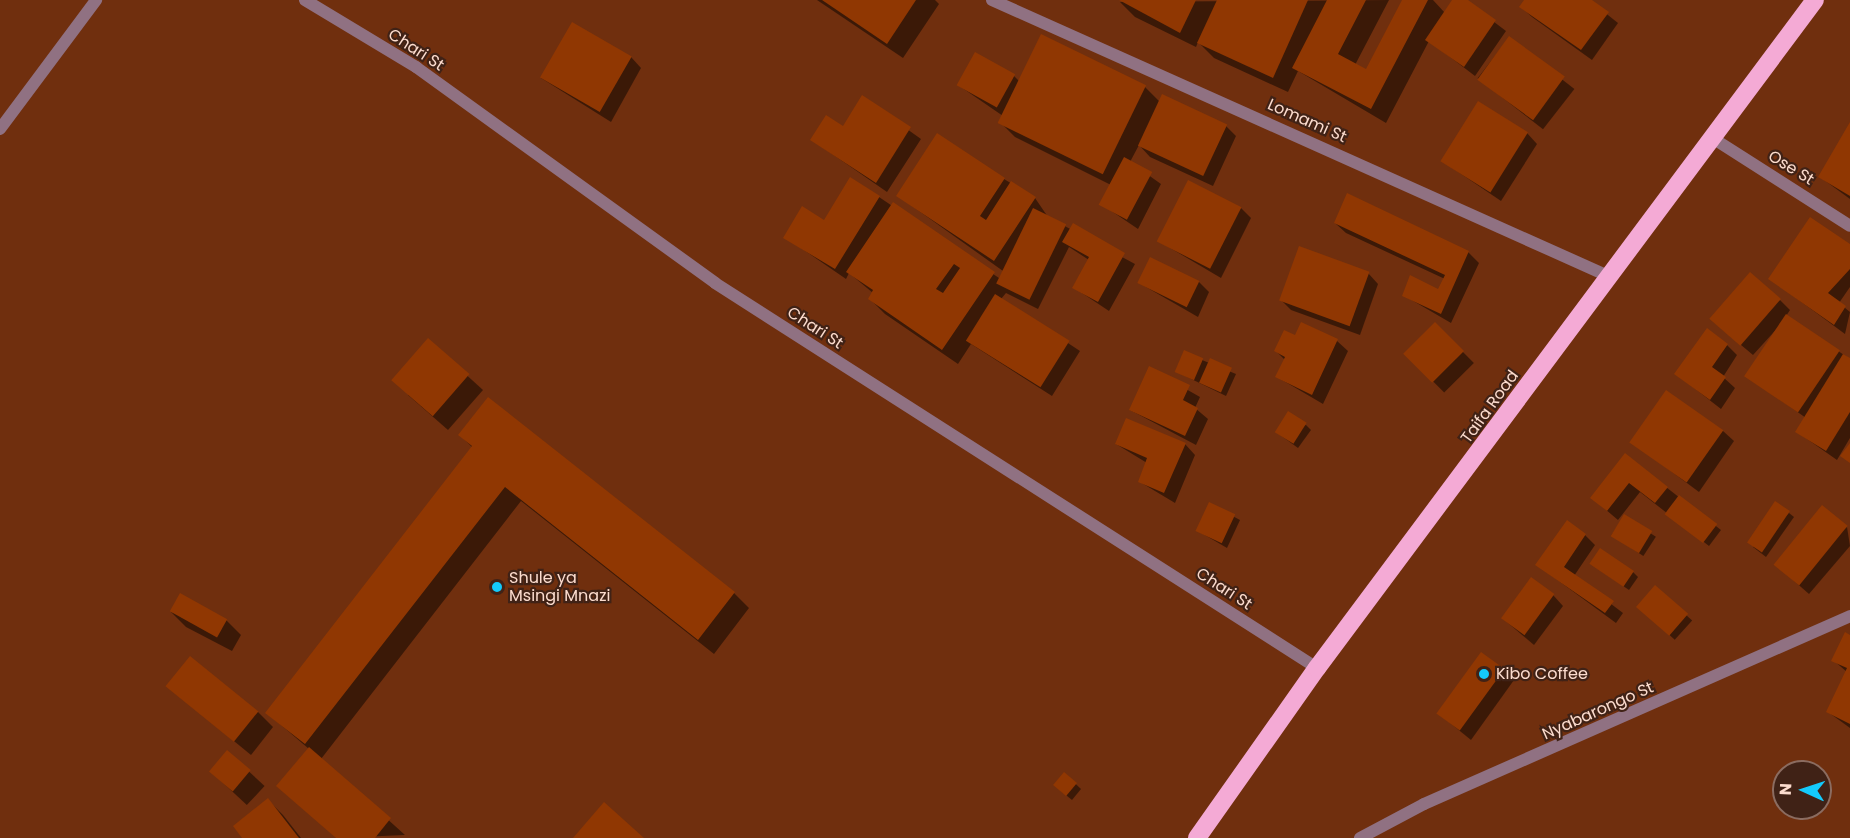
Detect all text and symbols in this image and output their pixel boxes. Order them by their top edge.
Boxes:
street label: Chari St [384,25,448,75]
street label: Lomami St [1265,95,1349,147]
street label: Ose St [1765,147,1817,189]
street label: Chari St [783,303,847,353]
street label: Taifa Road [1457,367,1523,447]
street label: Chari St [1192,564,1256,614]
place label: Shule ya Msingi Mnazi [509,568,610,606]
marker: Shule ya Msingi Mnazi [490,580,504,594]
place label: Kibo Coffee [1496,664,1588,684]
marker: Kibo Coffee [1477,667,1491,681]
street label: Nyabarongo St [1539,678,1657,744]
north arrow [1772,760,1832,820]
text: N [1774,783,1797,796]

